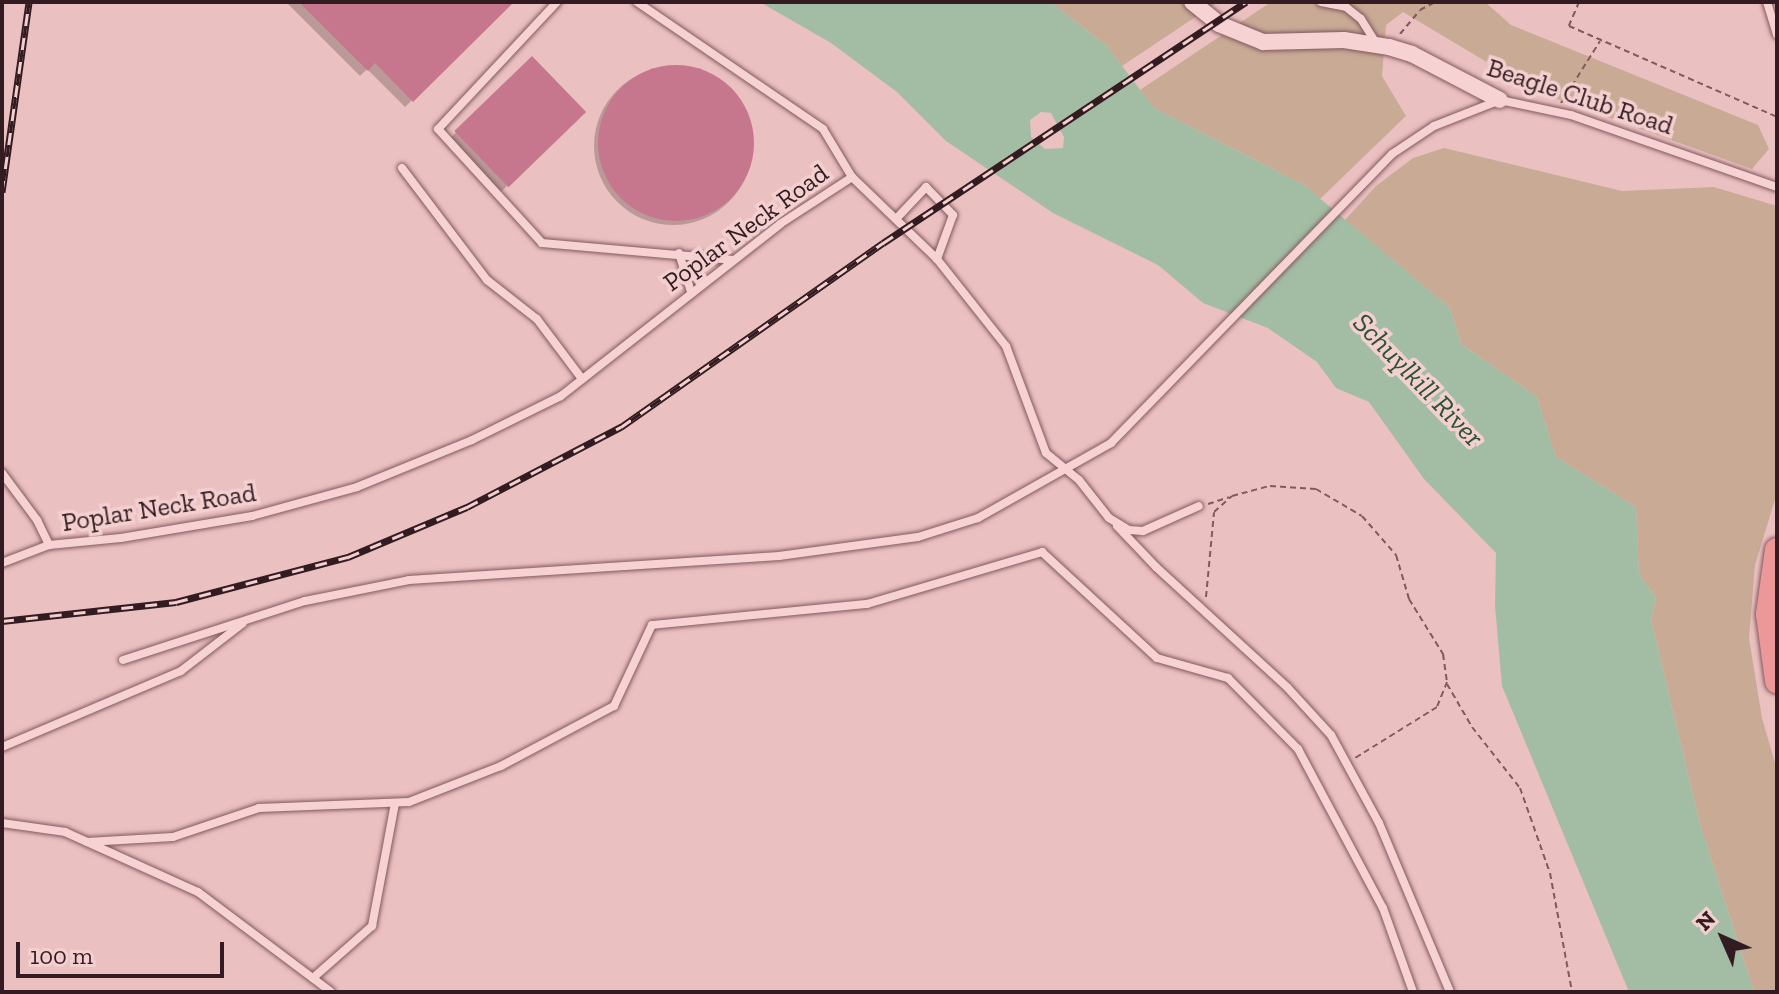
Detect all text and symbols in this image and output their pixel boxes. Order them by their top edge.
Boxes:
street label: Beagle Club Road [1483,52,1677,142]
street label: Poplar Neck Road [657,158,835,298]
water label: Schuylkill River [1346,306,1490,454]
street label: Poplar Neck Road [60,477,258,539]
north arrow [1683,898,1763,978]
text: N [1690,905,1721,936]
scale bar [20,926,228,976]
text: 100 m [30,941,93,970]

